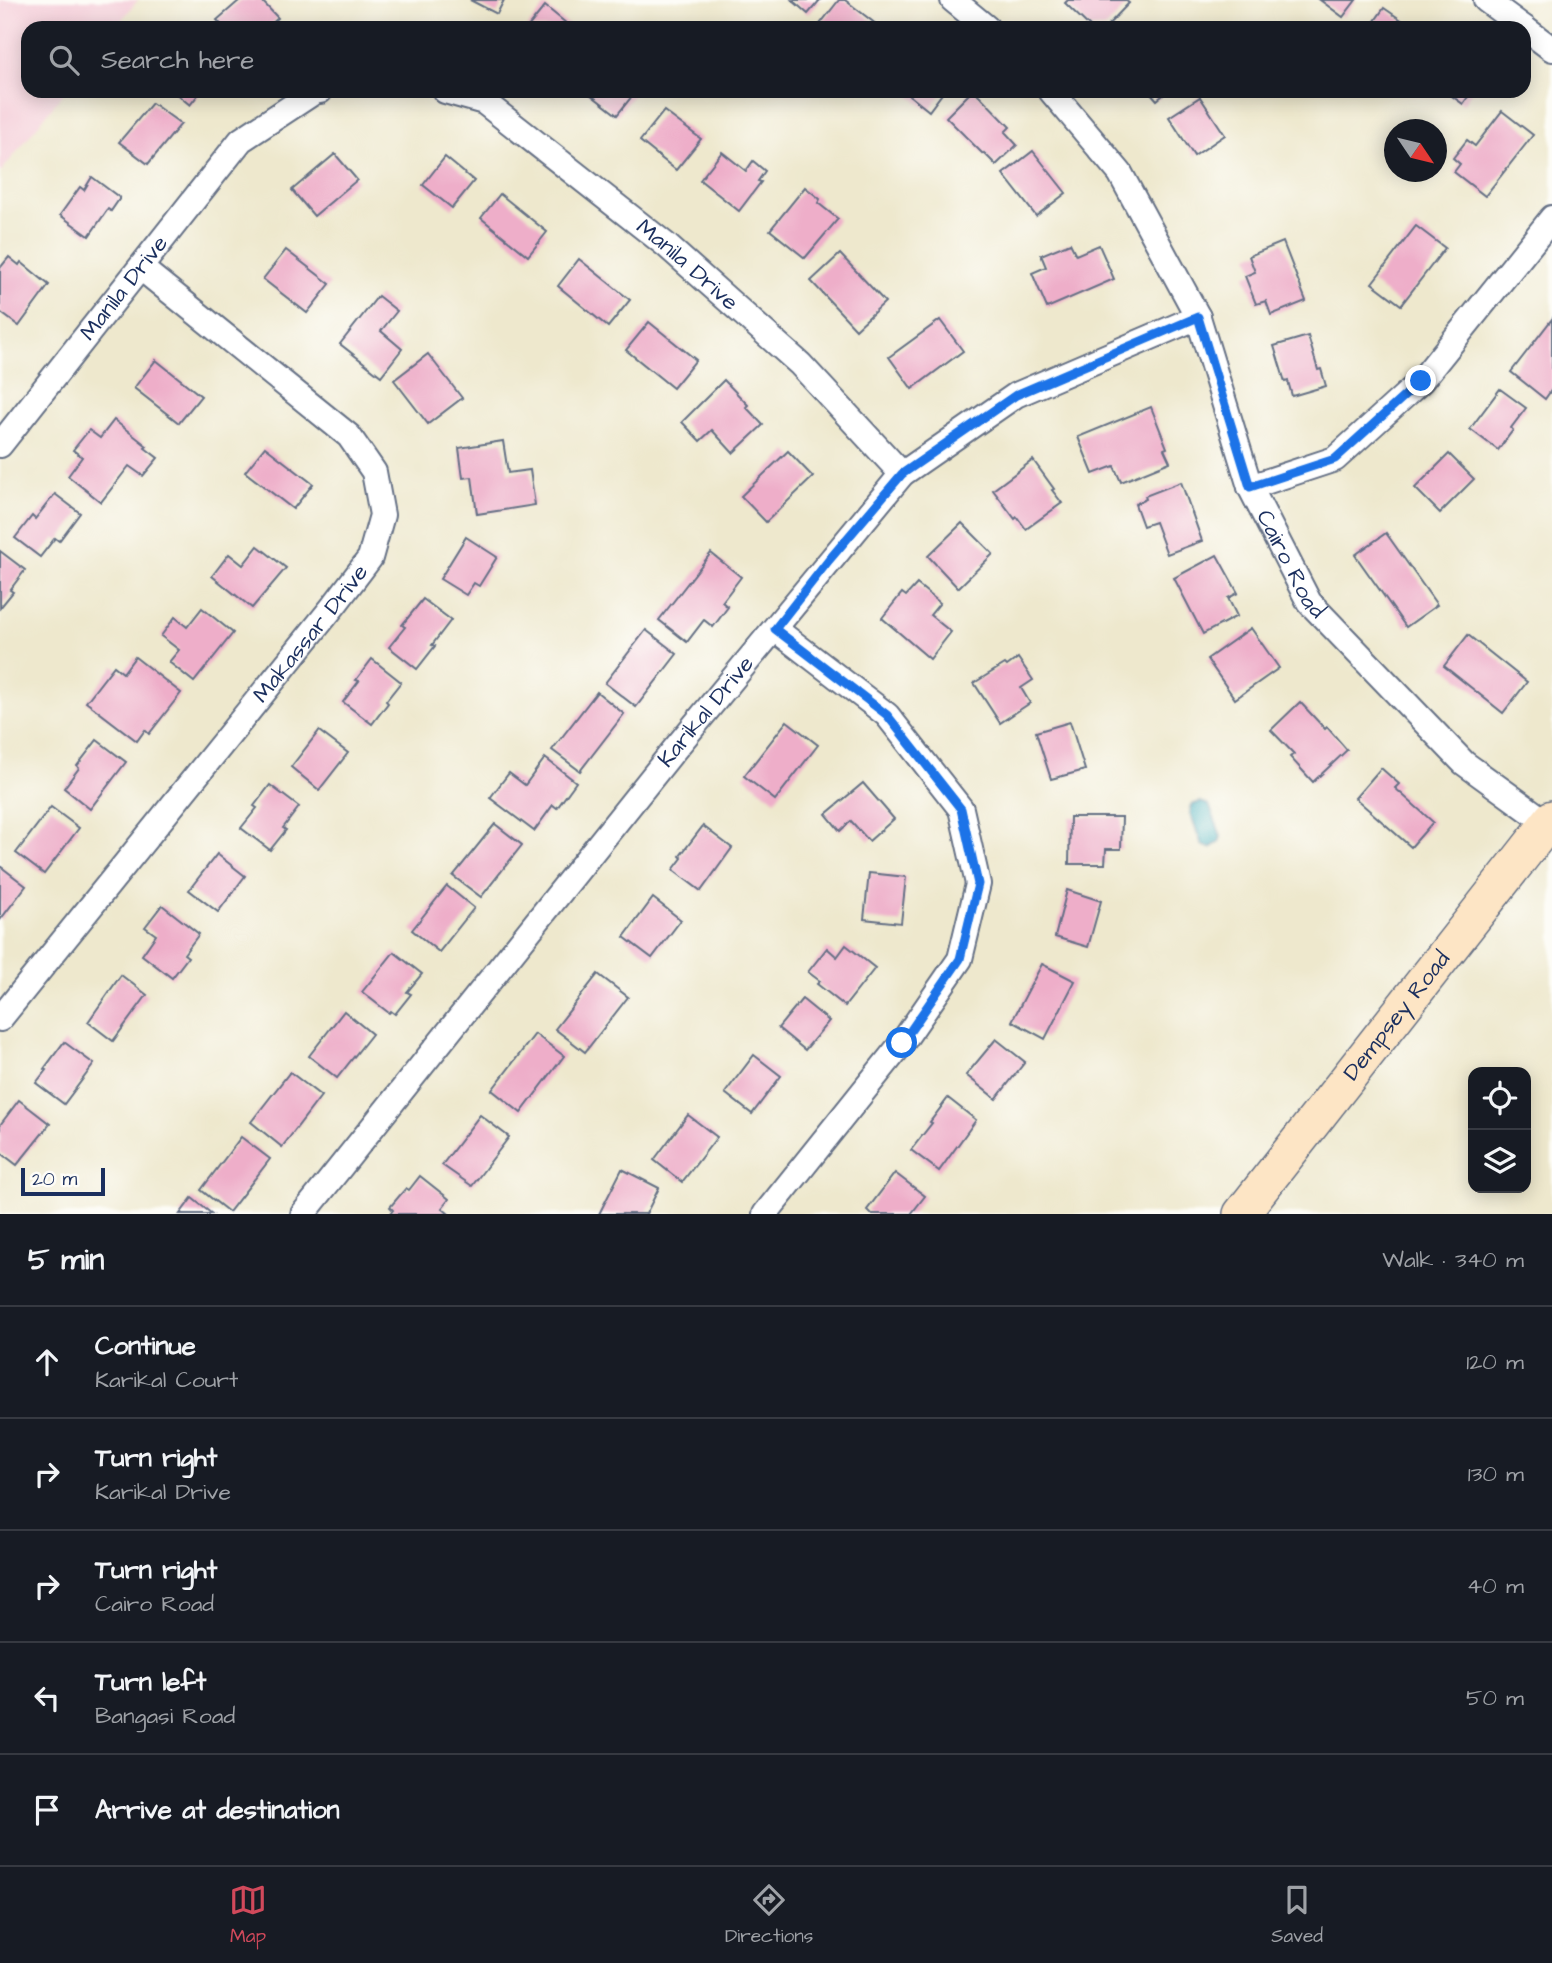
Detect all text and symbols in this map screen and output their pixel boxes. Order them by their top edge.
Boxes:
search box [21,21,1531,98]
icon: search [45,41,83,79]
text: Search here [101,42,254,78]
north arrow [1384,119,1447,182]
street label: Manila Drive [629,211,745,318]
street label: Manila Drive [72,229,176,347]
route end [1405,365,1436,396]
street label: Cairo Road [1248,504,1333,626]
street label: Makassar Drive [245,558,376,710]
street label: Karikal Drive [650,649,761,774]
street label: Dempsey Road [1336,944,1458,1087]
route start [886,1027,917,1058]
map controls [1468,1067,1531,1193]
button: locate [1468,1067,1531,1130]
button: layers [1468,1130,1531,1193]
scale bar [21,1165,105,1197]
text: 20 m [32,1166,77,1193]
text: 5 min [28,1239,104,1281]
text: Walk · 340 m [1382,1244,1524,1276]
text: Continue [95,1328,196,1364]
icon: ahead [28,1343,66,1381]
text: 120 m [1466,1346,1524,1378]
text: Karikal Court [95,1364,238,1396]
text: Turn right [95,1440,217,1476]
icon: right [28,1455,66,1493]
text: 130 m [1468,1458,1524,1490]
text: Karikal Drive [95,1476,231,1508]
text: Turn right [95,1552,217,1588]
icon: right [28,1567,66,1605]
text: 40 m [1467,1570,1524,1602]
text: Cairo Road [95,1588,214,1620]
text: Turn left [95,1664,206,1700]
icon: left [28,1679,66,1717]
text: 50 m [1466,1682,1524,1714]
text: Bangasi Road [95,1700,235,1732]
icon: arrive [28,1791,66,1829]
text: Arrive at destination [95,1792,340,1828]
tab: Map [229,1881,267,1950]
tab: Directions [725,1881,813,1950]
tab: Saved [1271,1881,1323,1950]

